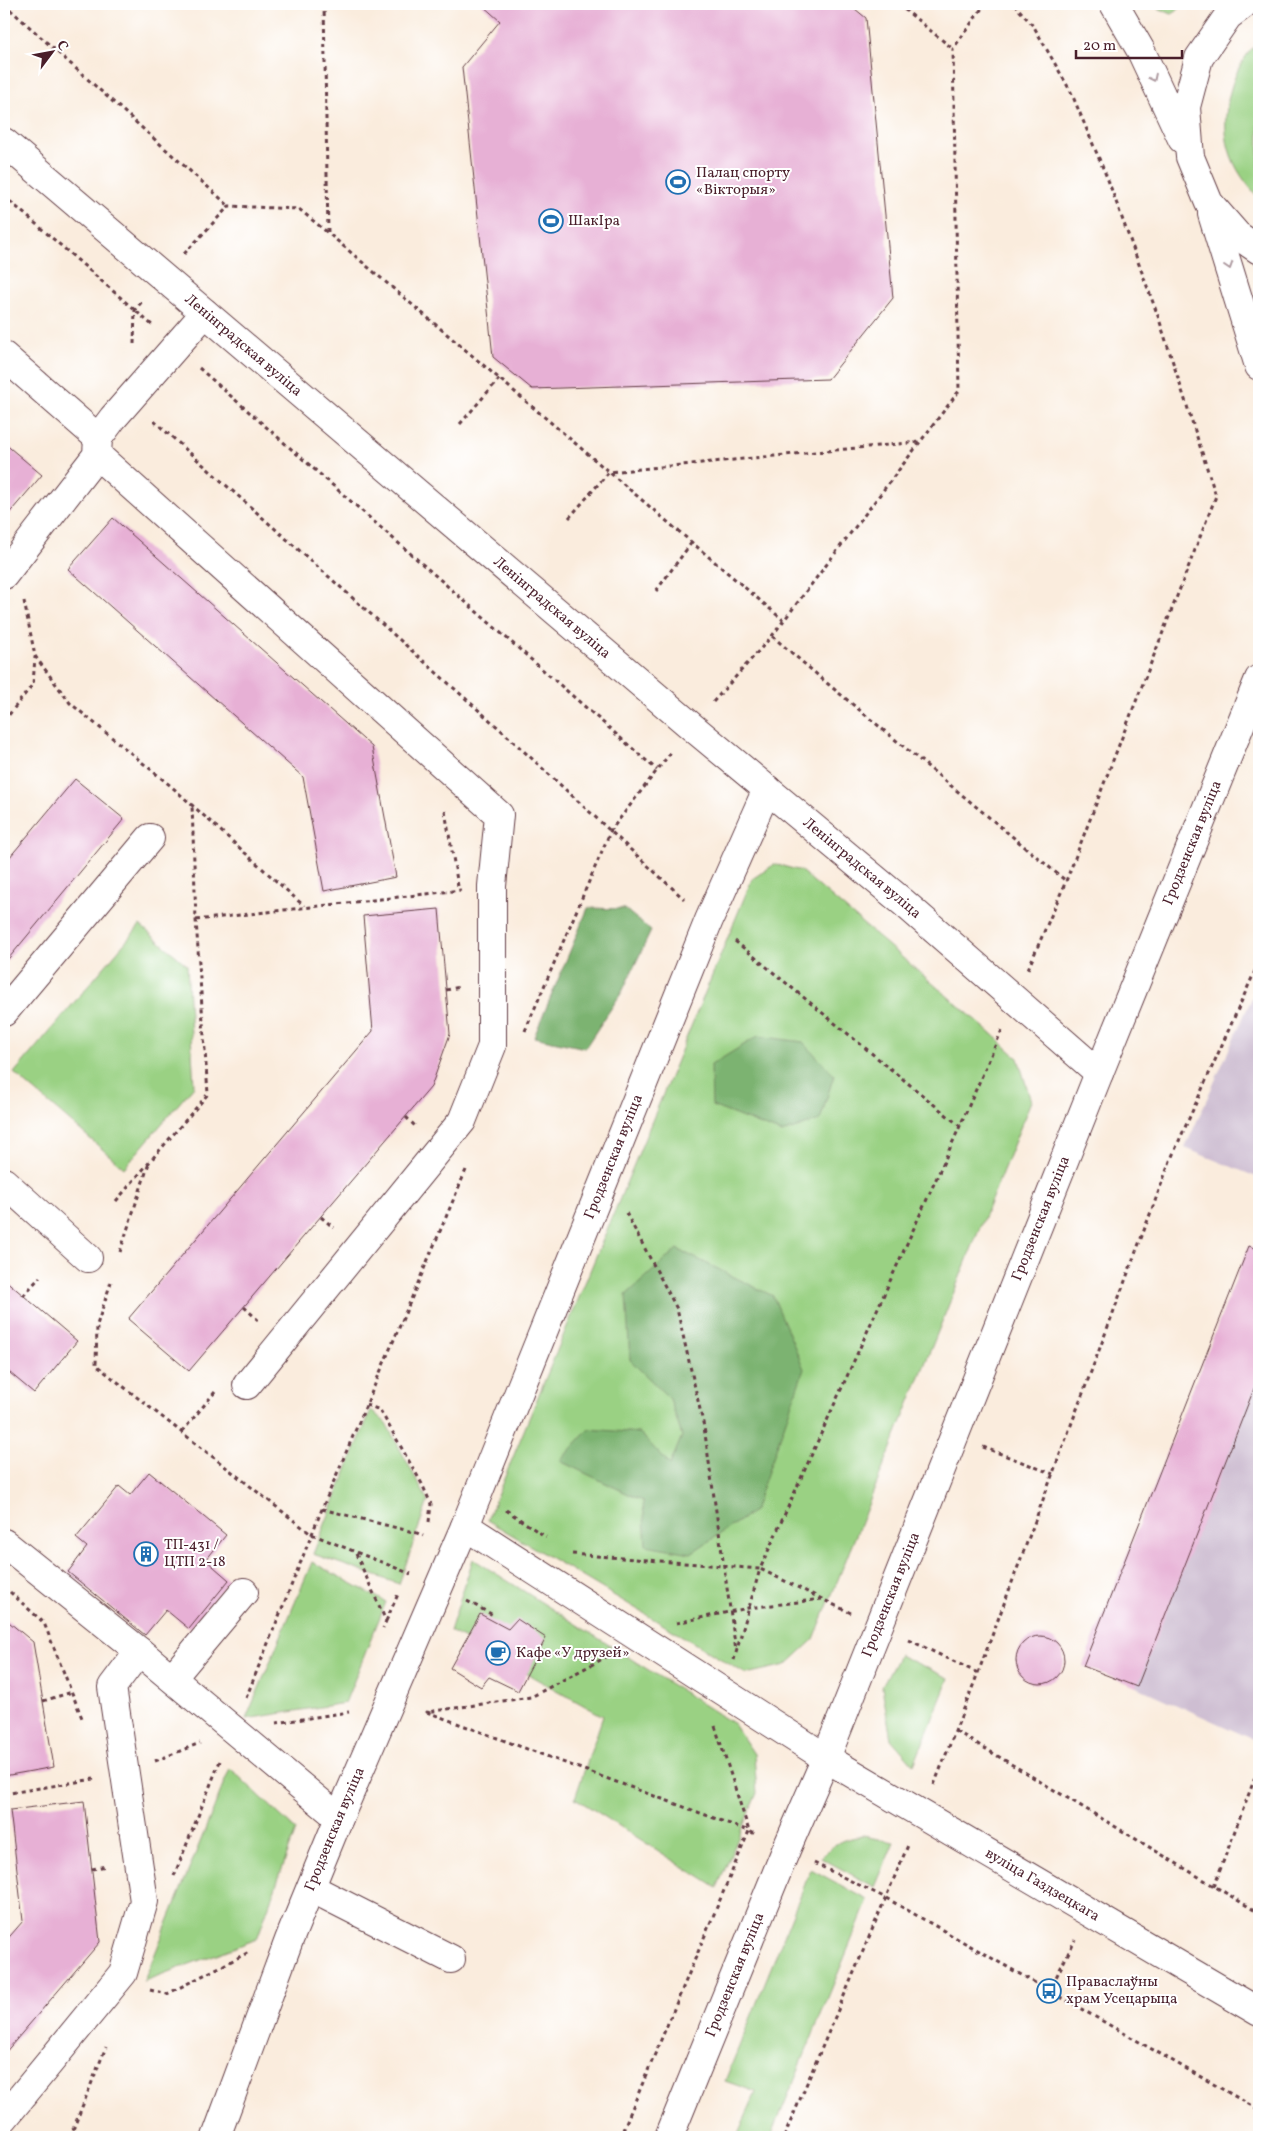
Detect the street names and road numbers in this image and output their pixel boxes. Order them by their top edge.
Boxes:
street label: Ленінградская вуліца [180,289,307,401]
street label: Ленінградская вуліца [488,552,615,664]
street label: Гродзенская вуліца [1158,777,1227,908]
street label: Ленінградская вуліца [798,813,926,924]
street label: Гродзенская вуліца [579,1091,648,1222]
street label: Гродзенская вуліца [1007,1153,1075,1284]
street label: Гродзенская вуліца [857,1529,925,1660]
street label: Гродзенская вуліца [300,1764,370,1895]
street label: вуліца Газдзецкага [981,1843,1104,1927]
street label: Гродзенская вуліца [700,1909,770,2040]

